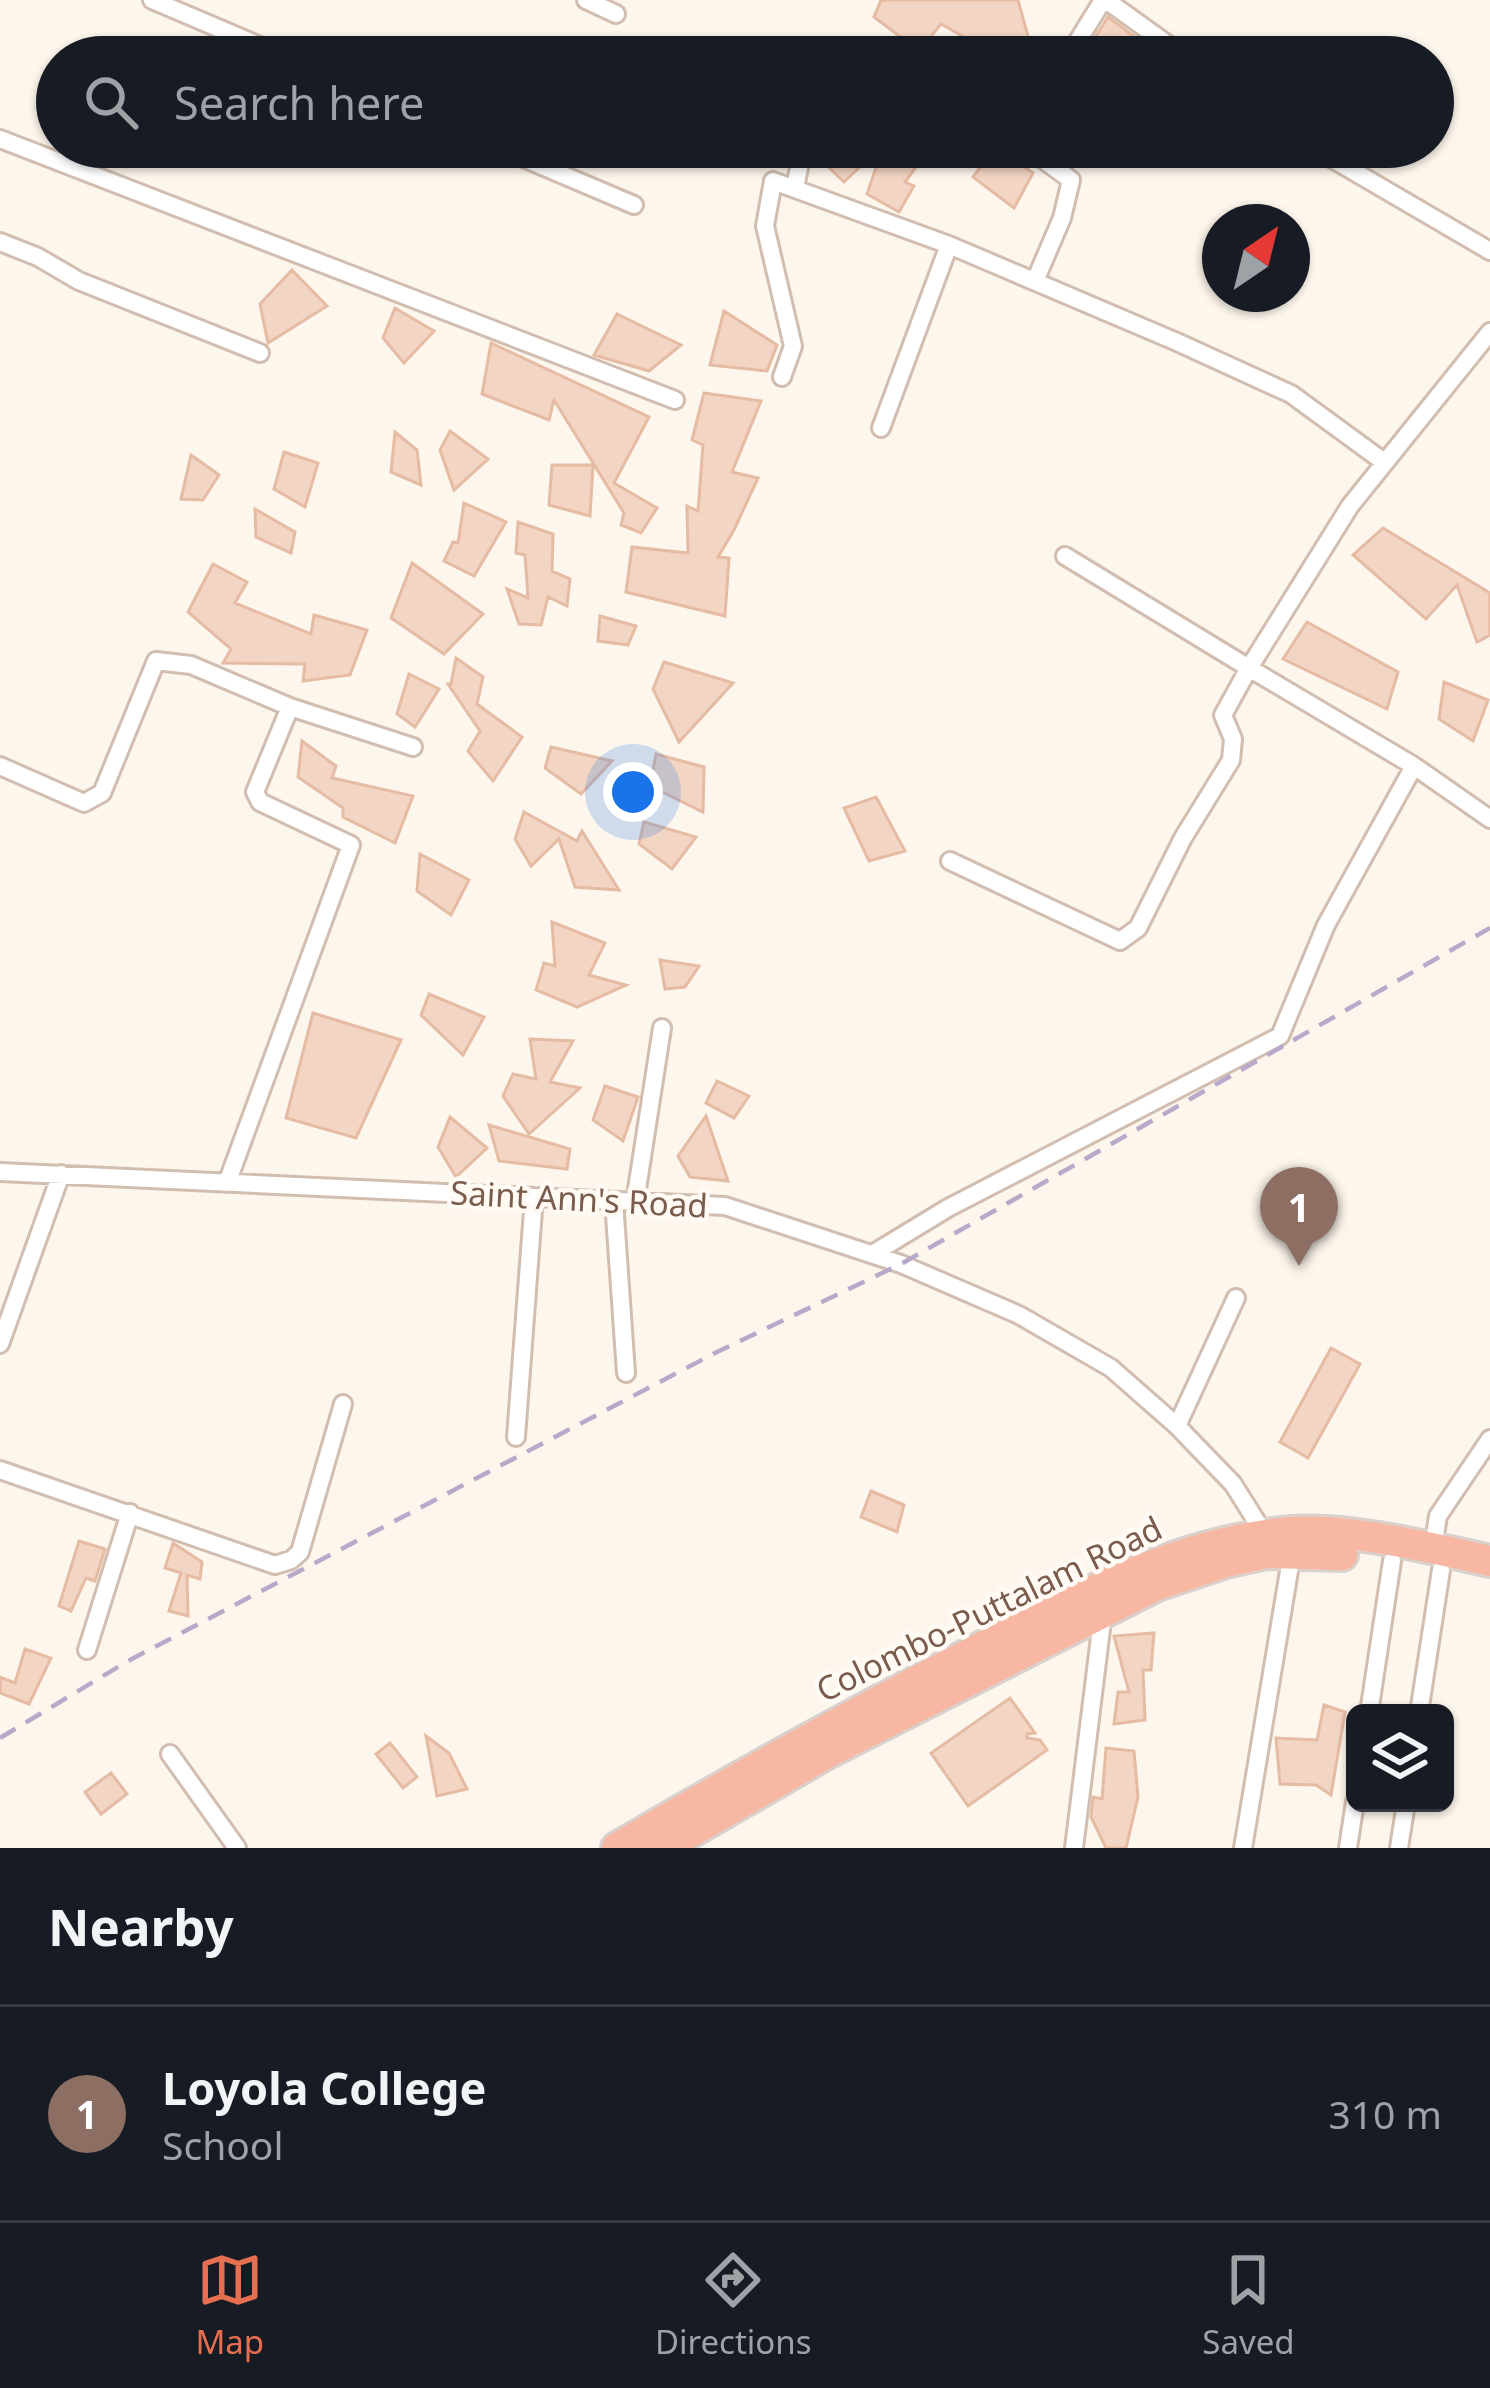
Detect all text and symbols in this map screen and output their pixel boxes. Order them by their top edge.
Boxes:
search box [36,36,1454,168]
icon: search [78,69,144,135]
text: Search here [174,72,424,133]
north arrow [1202,204,1310,312]
your location [603,762,663,822]
pin: 1 [1260,1167,1338,1266]
street label: Saint Ann's Road [449,1169,709,1228]
street label: Colombo-Puttalam Road [808,1505,1169,1712]
map controls [1346,1704,1454,1812]
button: layers [1346,1704,1454,1812]
text: Nearby [48,1891,234,1961]
text: Loyola College [162,2057,486,2118]
text: 1 [76,2087,98,2140]
text: 310 m [1328,2087,1442,2140]
text: School [162,2118,284,2171]
tab: Map [195,2247,264,2364]
tab: Directions [655,2247,812,2364]
tab: Saved [1202,2247,1295,2364]

